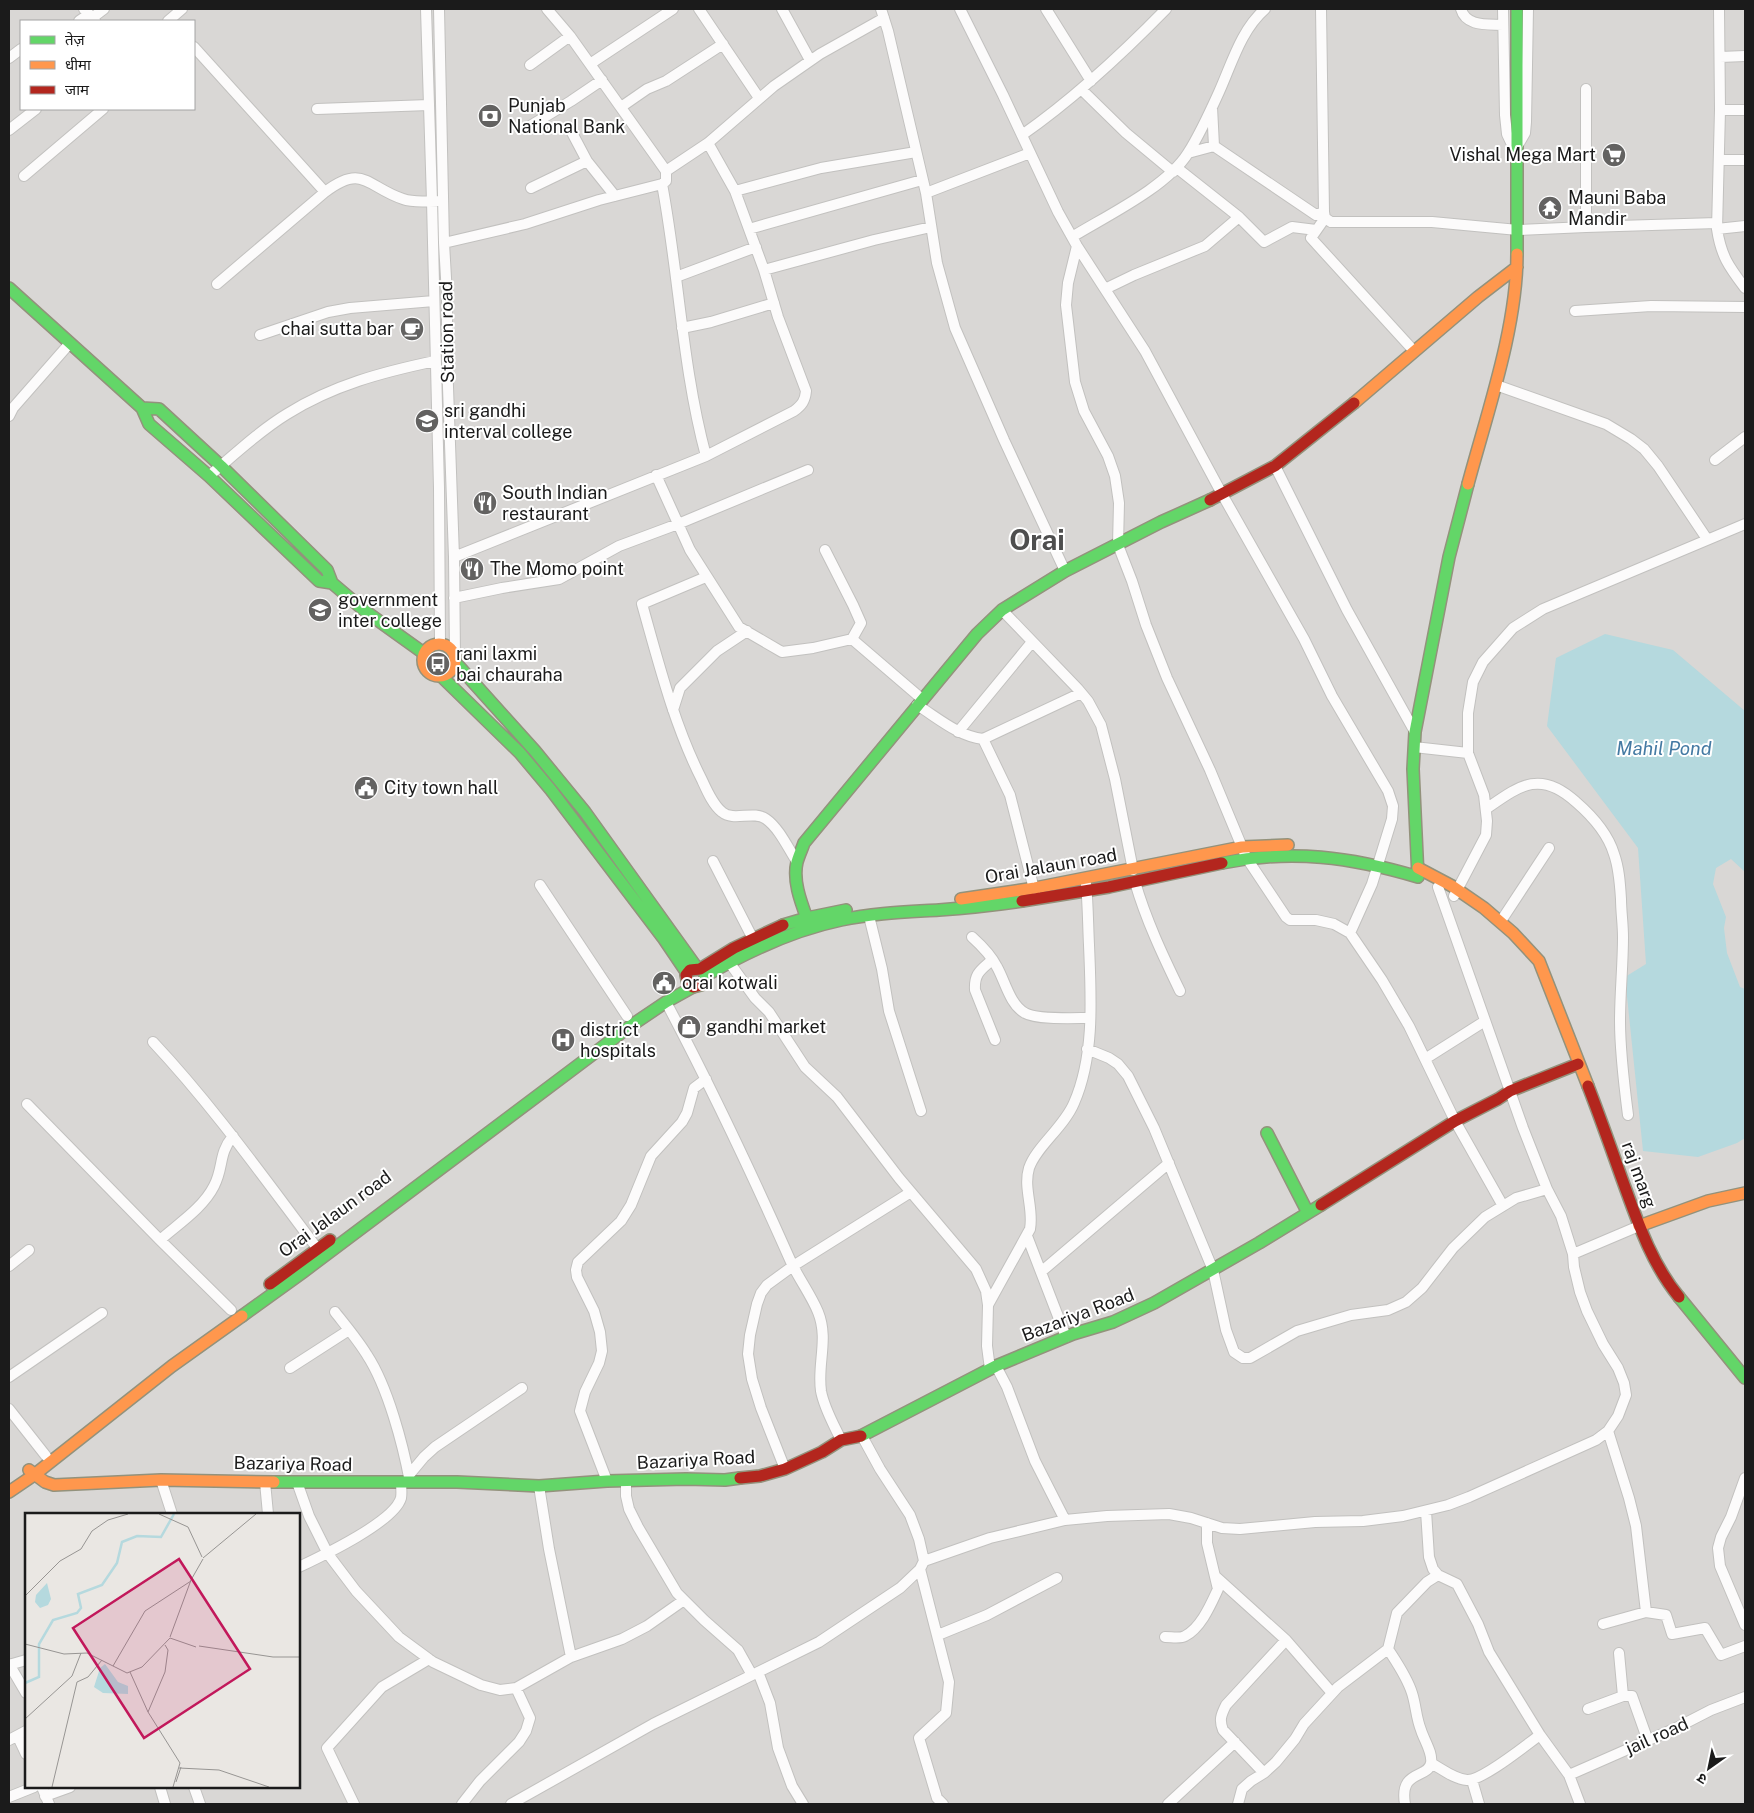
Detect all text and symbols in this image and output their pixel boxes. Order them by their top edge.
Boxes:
legend [20,20,195,110]
text: तेज़ [65,31,86,48]
text: धीमा [65,56,92,73]
text: जाम [65,81,90,98]
place label: Punjab National Bank [508,95,625,137]
bank icon: Punjab National Bank [477,103,503,129]
supermarket icon: Vishal Mega Mart [1601,142,1627,168]
place label: Vishal Mega Mart [1449,144,1596,165]
place label: Mauni Baba Mandir [1568,187,1666,229]
temple icon: Mauni Baba Mandir [1537,195,1563,221]
street label: Station road [435,281,458,383]
cafe icon: chai sutta bar [399,316,425,342]
place label: chai sutta bar [281,318,394,339]
place label: sri gandhi interval college [444,400,573,442]
school or university icon: sri gandhi interval college [414,408,440,434]
place label: South Indian restaurant [502,482,608,524]
restaurant icon: South Indian restaurant [472,490,498,516]
district label: Orai [1009,523,1065,556]
restaurant icon: The Momo point [459,556,485,582]
place label: The Momo point [490,558,624,579]
place label: government inter college [338,589,442,631]
school or university icon: government inter college [307,597,333,623]
place label: rani laxmi bai chauraha [456,643,563,685]
bus stop icon: rani laxmi bai chauraha [425,651,451,677]
water label: Mahil Pond [1616,737,1712,759]
public building icon: City town hall [353,775,379,801]
place label: City town hall [384,777,498,798]
street label: Orai Jalaun road [983,844,1119,887]
public building icon: orai kotwali [651,970,677,996]
place label: orai kotwali [682,972,778,993]
shop icon: gandhi market [676,1014,702,1040]
place label: gandhi market [706,1016,826,1037]
place label: district hospitals [580,1019,656,1061]
hospital icon: district hospitals [550,1027,576,1053]
street label: raj marg [1618,1139,1661,1211]
street label: Orai Jalaun road [274,1166,395,1261]
street label: Bazariya Road [1019,1283,1137,1346]
street label: Bazariya Road [636,1446,756,1473]
street label: Bazariya Road [234,1452,352,1475]
inset map [25,1513,300,1788]
street label: jail road [1621,1712,1692,1759]
north arrow [1684,1743,1734,1793]
text: उ [1693,1770,1710,1788]

